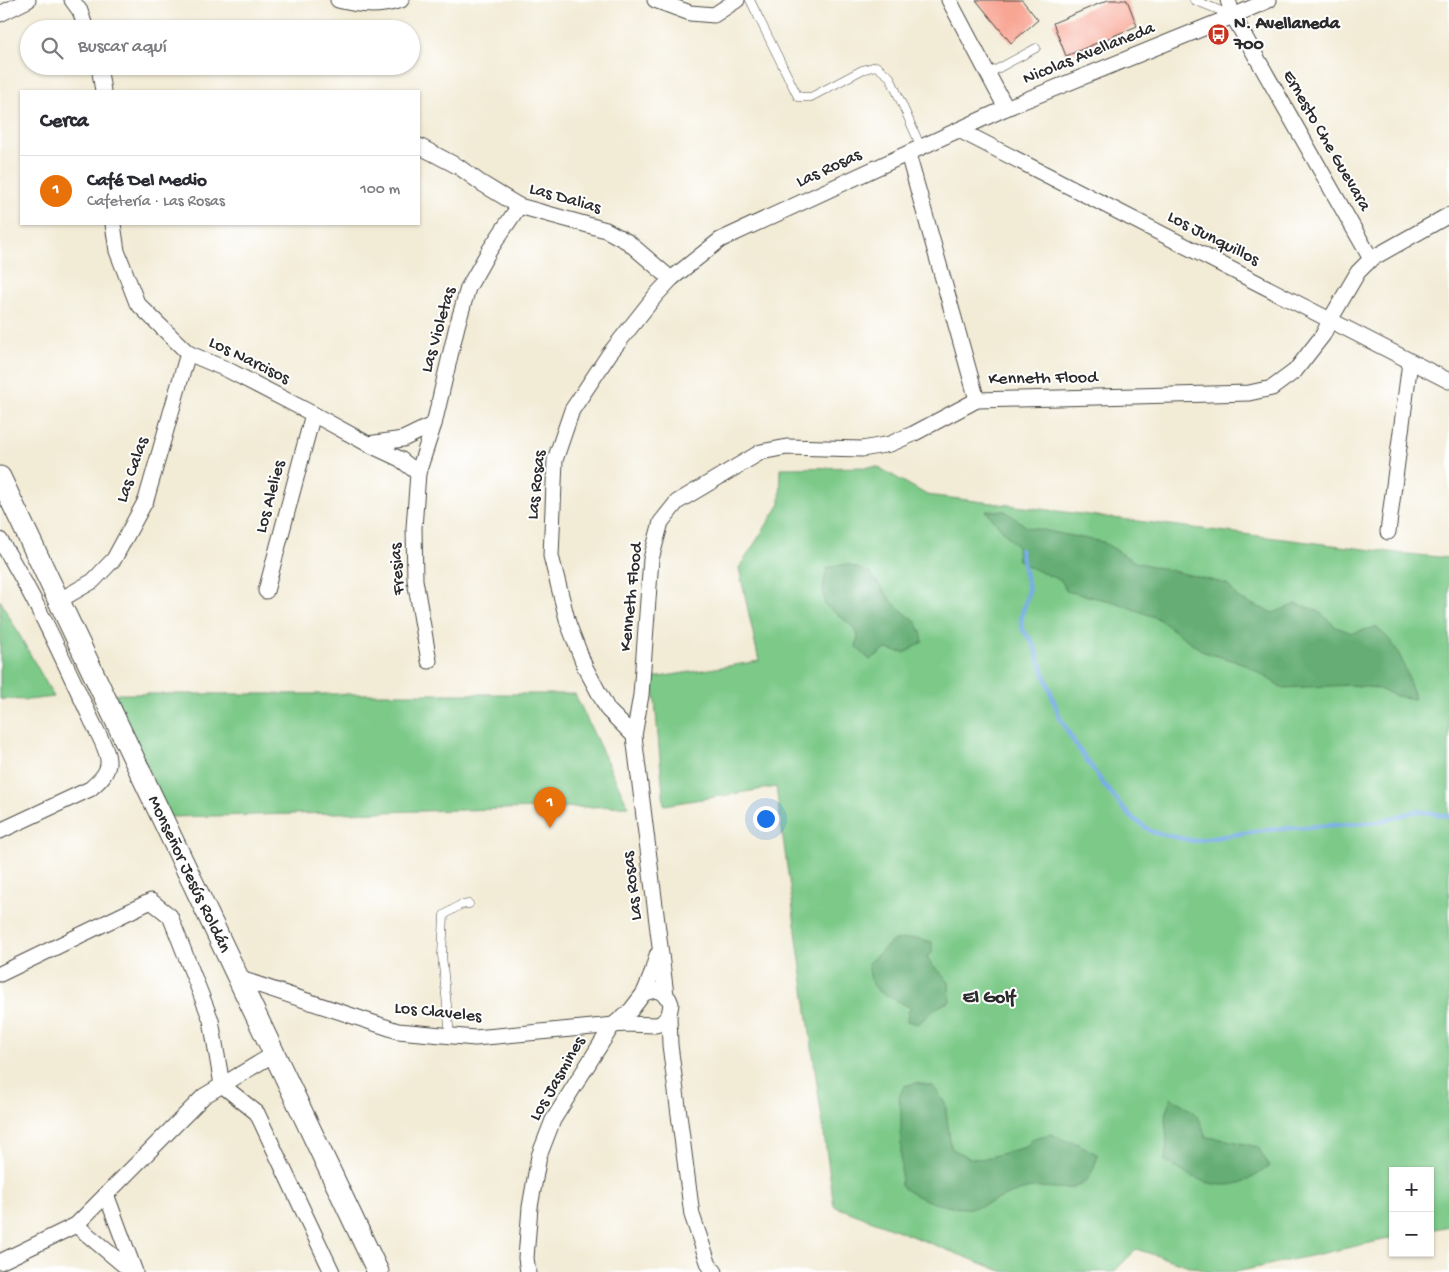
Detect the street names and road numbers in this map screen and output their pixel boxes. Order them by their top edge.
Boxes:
street label: Nicolas Avellaneda [1020,18,1159,90]
street label: Ernesto Che Guevara [1277,67,1375,216]
street label: Las Rosas [793,144,866,193]
street label: Las Dalias [527,179,605,220]
street label: Los Junquillos [1164,207,1264,272]
street label: Las Violetas [417,284,462,375]
street label: Los Narcisos [205,332,294,390]
street label: Kenneth Flood [988,368,1099,390]
street label: Las Calas [112,433,154,505]
street label: Las Rosas [523,448,551,521]
street label: Los Alelies [251,457,291,536]
street label: Kenneth Flood [616,540,648,652]
street label: Fresias [386,541,410,597]
street label: Monseñor Jesús Roldán [143,792,235,957]
street label: Las Rosas [618,849,648,922]
street label: Los Claveles [393,998,484,1028]
street label: Los Jasmines [525,1032,591,1125]

